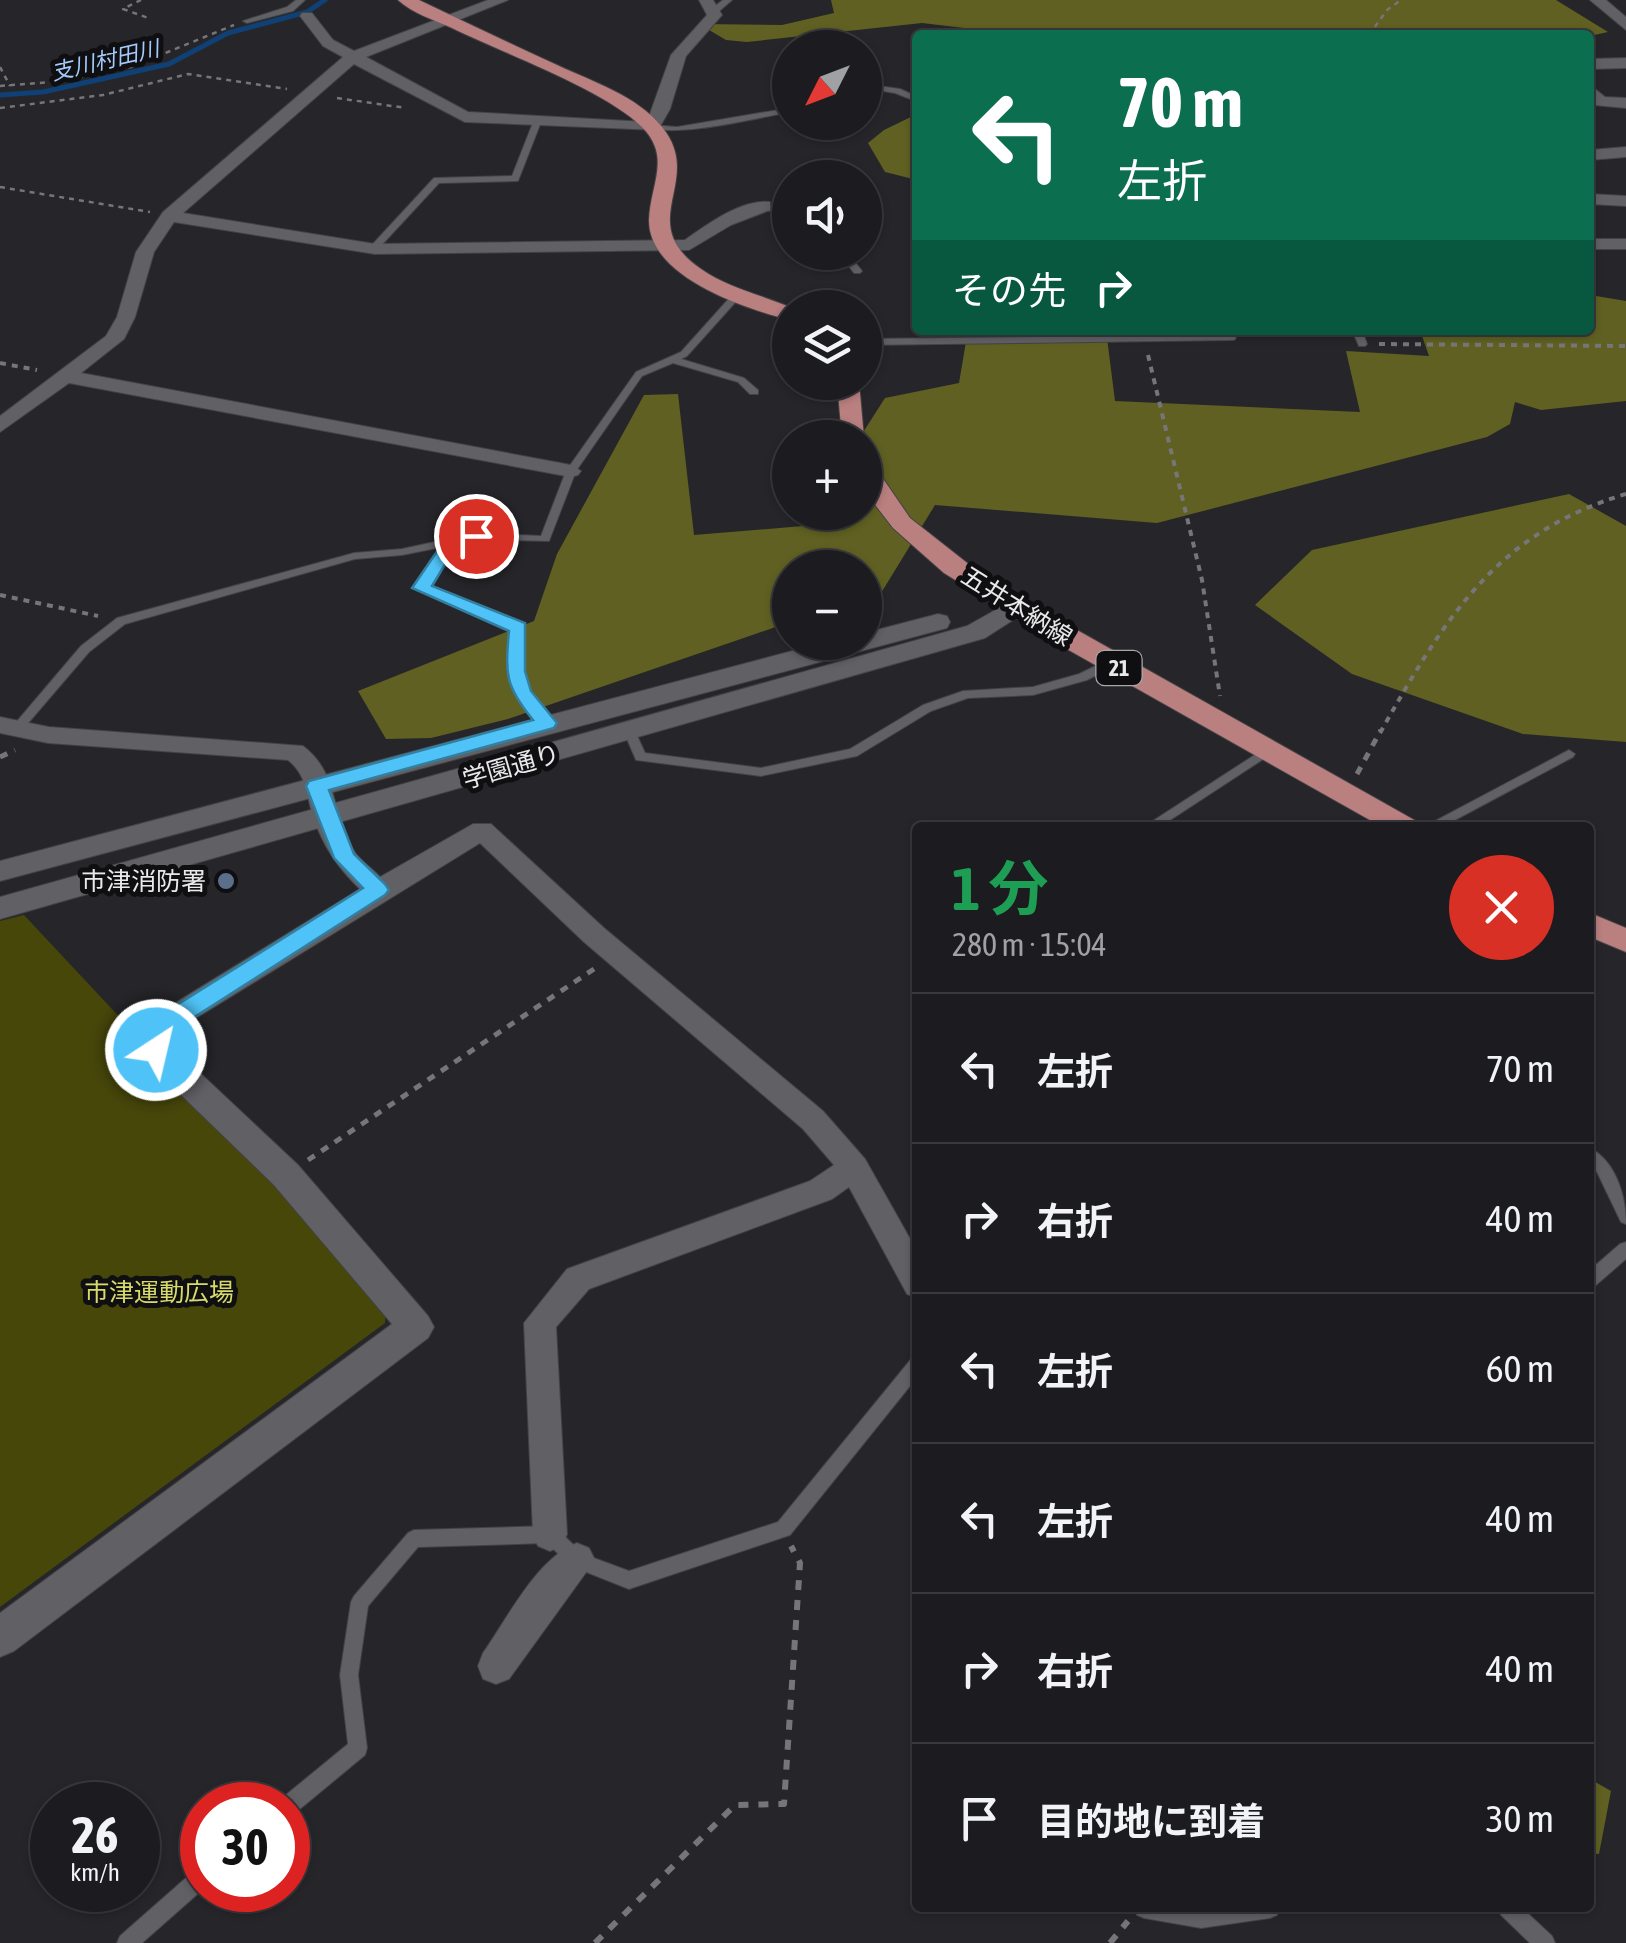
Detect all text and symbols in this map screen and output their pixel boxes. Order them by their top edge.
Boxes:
north arrow [772,30,882,140]
map controls [772,30,882,660]
water label: 支川村田川 [48,35,163,85]
text: 70 m [1117,62,1243,142]
icon: left [952,70,1082,200]
text: 左折 [1117,155,1207,207]
button: sound [772,160,882,270]
icon: right [1086,260,1141,315]
text: その先 [952,269,1066,312]
button: layers [772,290,882,400]
button: + [772,420,882,530]
pin [434,494,519,579]
icon: arrive [449,509,504,564]
button: − [772,550,882,660]
street label: 五井本納線 [957,561,1077,651]
road number: 21 [1096,651,1142,685]
street label: 学園通り [459,739,563,793]
text: 1 分 [952,854,1048,923]
button: close [1449,855,1554,960]
place label: 市津消防署 [81,867,206,895]
marker: 市津消防署 [215,870,237,892]
text: 280 m · 15:04 [952,926,1107,963]
position arrow [104,998,208,1102]
icon: left [952,1041,1007,1096]
text: 70 m [1486,1047,1554,1090]
text: 左折 [1037,1050,1113,1093]
icon: right [952,1191,1007,1246]
text: 40 m [1486,1197,1554,1240]
text: 右折 [1037,1200,1113,1243]
park label: 市津運動広場 [84,1278,234,1306]
icon: left [952,1341,1007,1396]
text: 60 m [1486,1347,1554,1390]
text: 左折 [1037,1350,1113,1393]
icon: left [952,1491,1007,1546]
text: 40 m [1486,1497,1554,1540]
text: 左折 [1037,1500,1113,1543]
icon: right [952,1641,1007,1696]
text: 40 m [1486,1647,1554,1690]
text: 右折 [1037,1650,1113,1693]
speed limit sign: 30 [180,1782,310,1912]
icon: arrive [952,1791,1007,1846]
text: 30 m [1486,1797,1554,1840]
text: 目的地に到着 [1037,1800,1265,1843]
text: 26 [71,1806,118,1864]
text: km/h [70,1858,120,1886]

